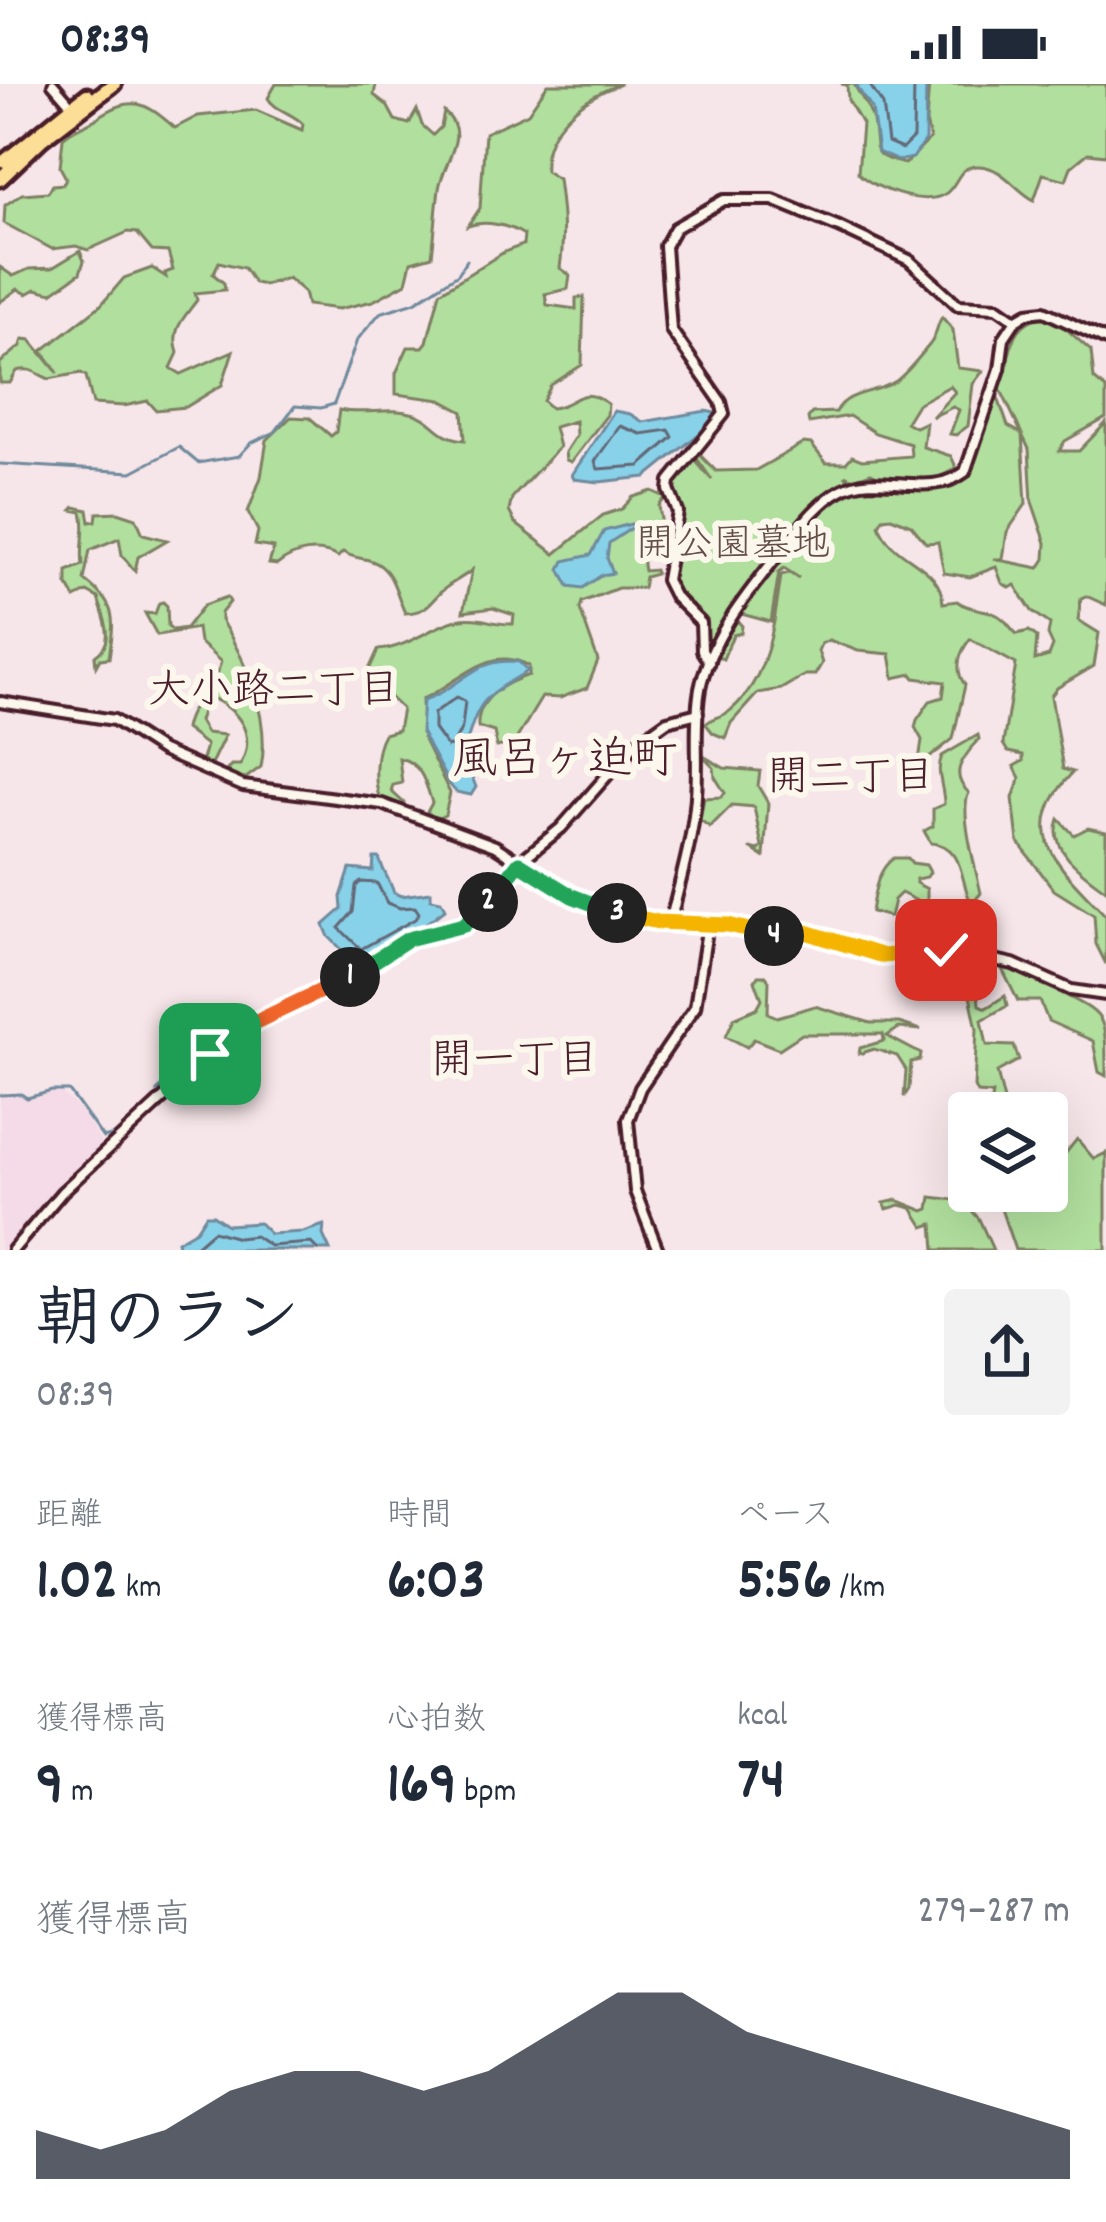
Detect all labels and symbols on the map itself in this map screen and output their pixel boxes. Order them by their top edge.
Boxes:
park label: 開公園墓地 [635,520,831,575]
district label: 大小路二丁目 [148,664,400,724]
district label: 風呂ヶ迫町 [452,731,678,795]
district label: 開二丁目 [767,751,935,811]
pin: 2 [458,872,518,932]
pin: 3 [587,883,647,943]
pin [895,899,997,1001]
pin: 4 [744,906,804,966]
pin: 1 [320,947,380,1007]
pin [159,1003,261,1105]
district label: 開一丁目 [431,1034,599,1094]

